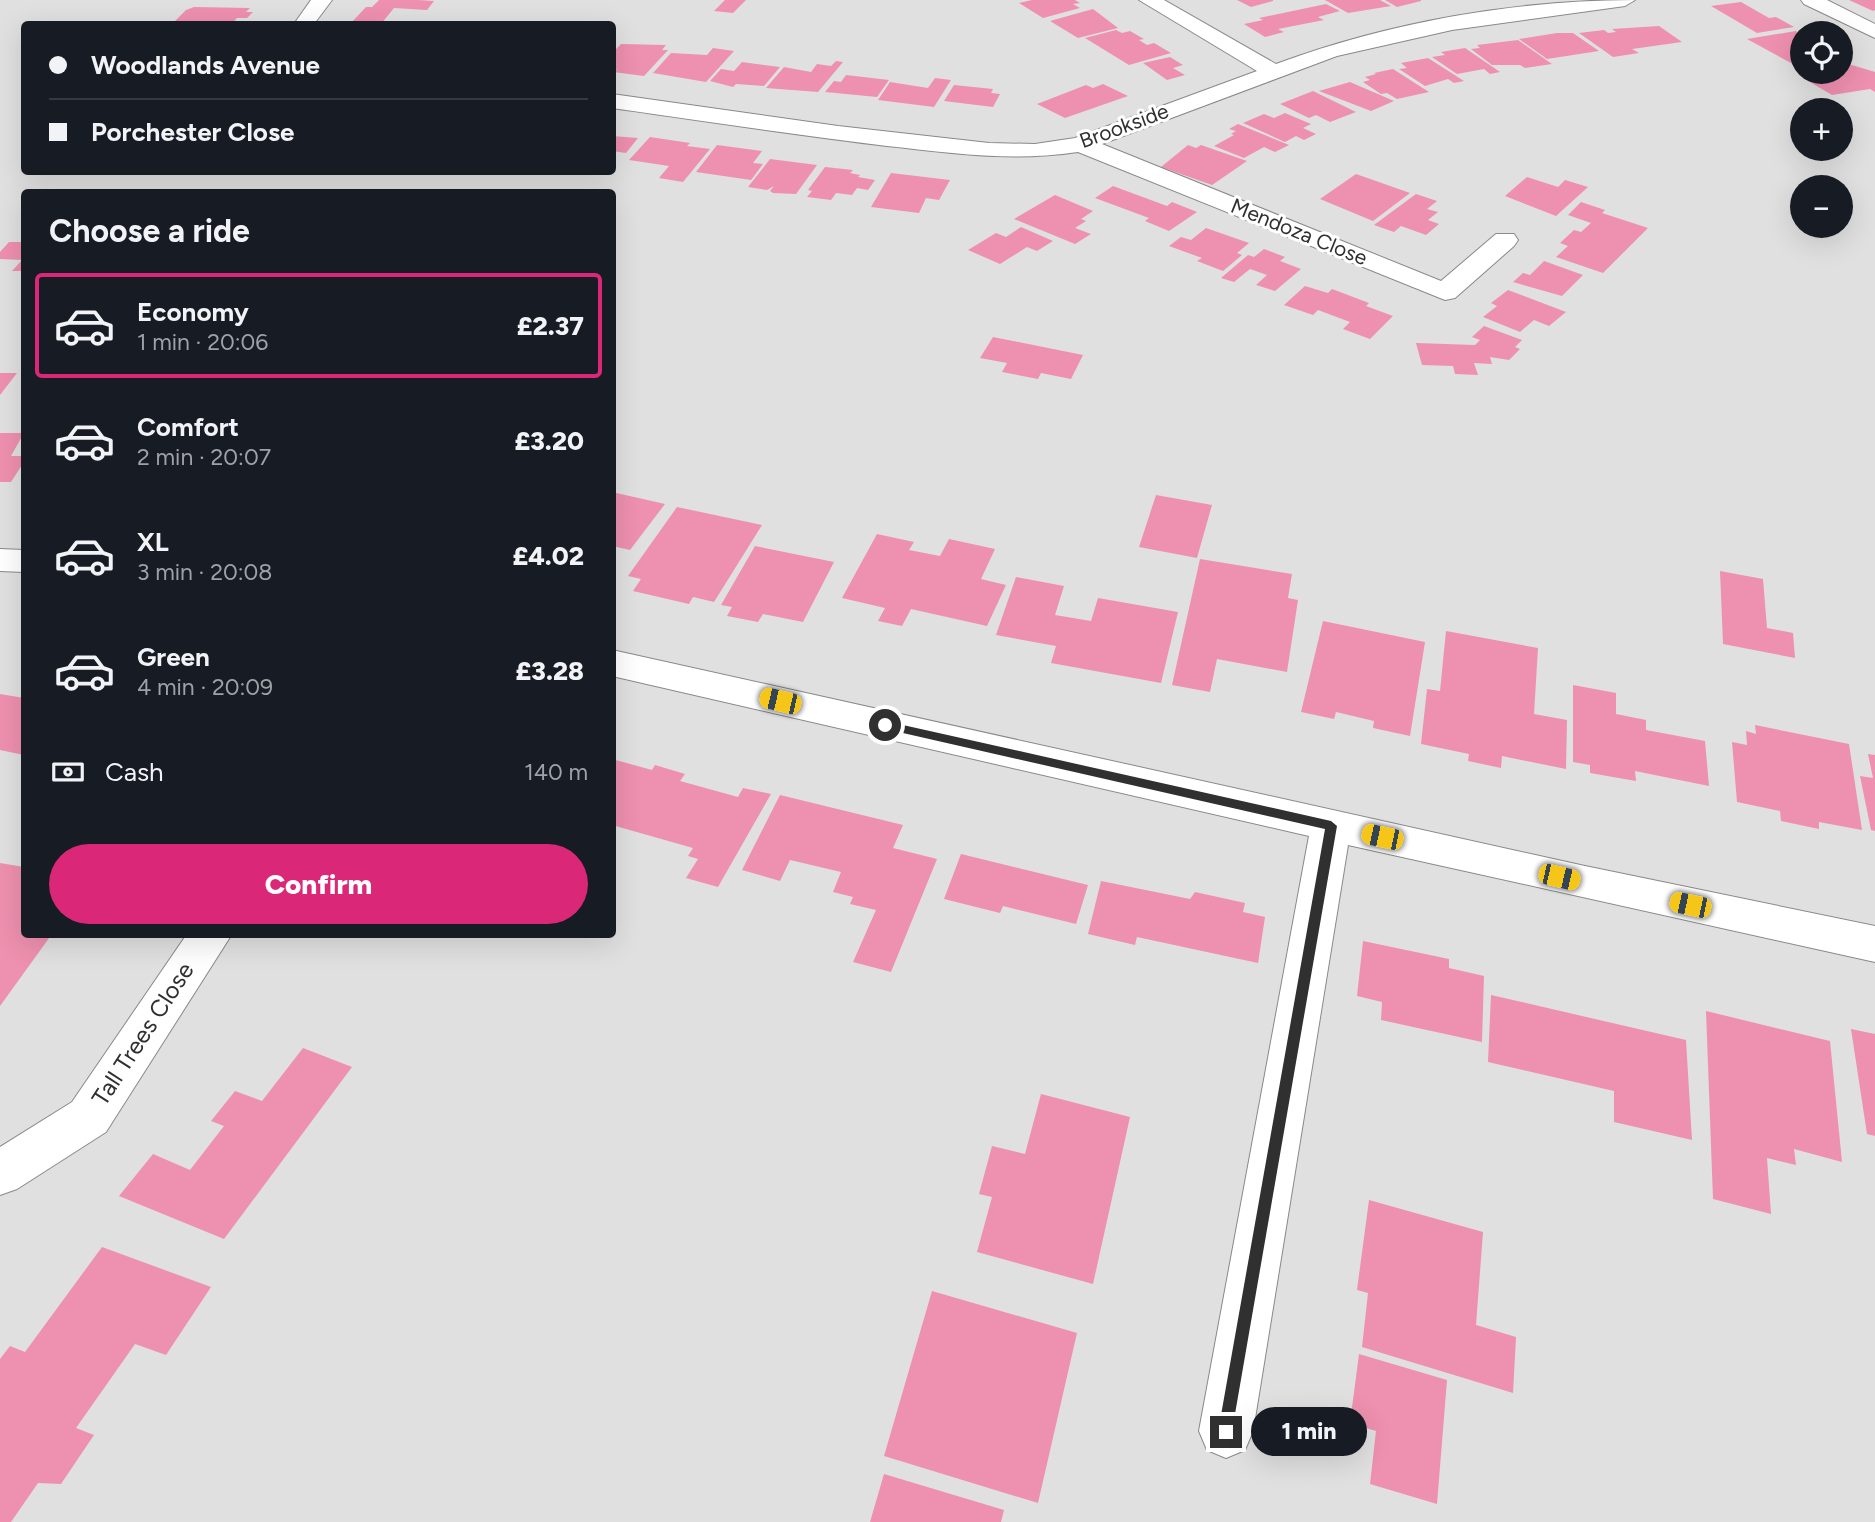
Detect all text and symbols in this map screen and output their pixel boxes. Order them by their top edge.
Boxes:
map controls [1790,21,1853,238]
button: locate [1790,21,1853,84]
text: Woodlands Avenue [91,49,320,81]
street label: Brookside [1076,98,1172,153]
button: + [1790,98,1853,161]
text: Porchester Close [91,116,294,148]
button: − [1790,175,1853,238]
street label: Mendoza Close [1227,193,1371,270]
text: Choose a ride [49,212,250,250]
icon: car [53,294,116,357]
text: Economy [137,296,249,328]
text: £2.37 [517,310,584,342]
text: 1 min · 20:06 [137,328,268,356]
icon: car [53,409,116,472]
text: Comfort [137,411,239,443]
text: £3.20 [515,425,584,457]
text: 2 min · 20:07 [137,443,271,471]
icon: car [53,524,116,587]
text: XL [137,526,169,558]
text: £4.02 [512,540,584,572]
text: 3 min · 20:08 [137,558,272,586]
icon: car [53,639,116,702]
text: Green [137,641,210,673]
text: £3.28 [516,655,584,687]
text: 4 min · 20:09 [137,673,273,701]
car [758,686,803,716]
route start [869,709,901,741]
icon: cash [49,753,87,791]
text: Cash [105,756,164,788]
text: 140 m [524,758,588,786]
car [1360,822,1405,852]
button: Confirm [49,844,588,924]
car [1537,862,1582,892]
car [1668,890,1713,920]
street label: Tall Trees Close [86,957,200,1111]
callout: 1 min [1250,1408,1366,1456]
route end [1210,1416,1242,1448]
text: 1 min [1282,1417,1336,1445]

